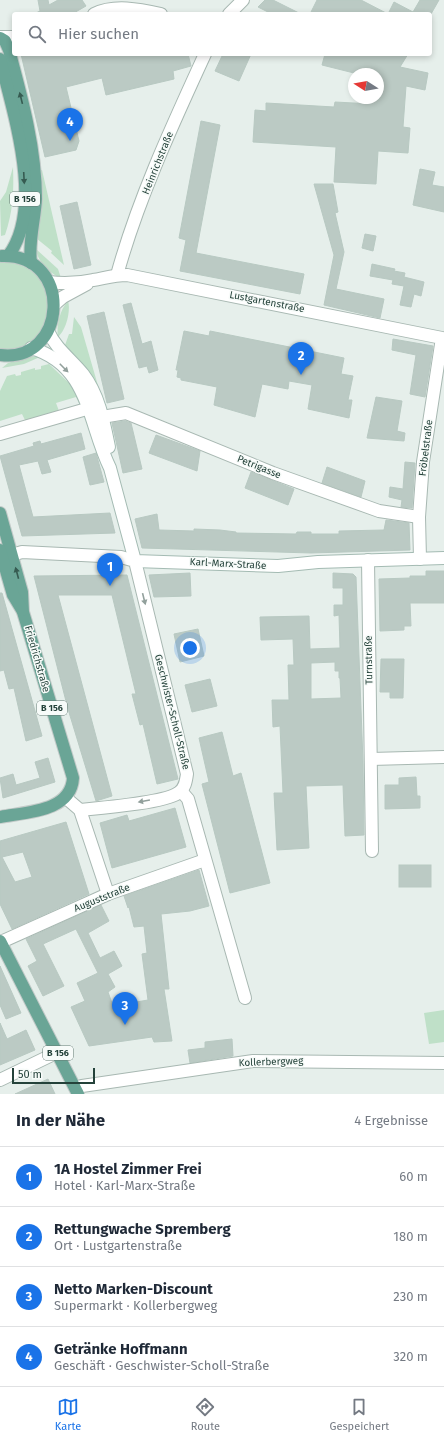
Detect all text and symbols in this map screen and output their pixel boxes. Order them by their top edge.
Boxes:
search box [12,12,432,56]
icon: search [26,23,48,45]
text: Hier suchen [58,25,139,43]
north arrow [348,68,384,104]
one-way arrow [17,92,23,104]
pin: 4 [57,108,83,141]
street label: Heinrichstraße [140,130,176,196]
one-way arrow [21,172,28,184]
road number: B 156 [10,192,40,206]
street label: Lustgartenstraße [228,289,306,315]
pin: 2 [288,342,314,375]
one-way arrow [59,363,69,373]
street label: Fröbelstraße [417,419,435,477]
street label: Petrigasse [235,453,283,481]
pin: 1 [97,553,123,586]
street label: Karl-Marx-Straße [189,556,267,572]
one-way arrow [14,567,20,579]
one-way arrow [142,592,148,605]
street label: Friedrichstraße [22,624,52,694]
street label: Turnstraße [363,635,375,685]
your location [180,638,200,658]
street label: Geschwister-Scholl-Straße [152,653,192,771]
road number: B 156 [37,701,67,715]
one-way arrow [138,799,150,805]
street label: Auguststraße [72,881,132,915]
pin: 3 [112,992,138,1025]
road number: B 156 [43,1046,73,1060]
street label: Kollerbergweg [238,1055,304,1069]
scale bar [12,1066,95,1085]
text: 50 m [18,1068,42,1081]
text: In der Nähe [16,1110,105,1131]
text: 4 Ergebnisse [354,1113,428,1128]
text: 1A Hostel Zimmer Frei [54,1160,202,1178]
text: 1 [26,1169,32,1184]
text: 60 m [399,1169,428,1184]
text: Hotel · Karl-Marx-Straße [54,1178,195,1193]
text: Rettungwache Spremberg [54,1220,231,1238]
text: 2 [26,1229,32,1244]
text: 180 m [393,1229,428,1244]
text: Ort · Lustgartenstraße [54,1238,182,1253]
text: Netto Marken-Discount [54,1280,213,1298]
text: 3 [26,1289,32,1304]
text: 230 m [393,1289,428,1304]
text: Supermarkt · Kollerbergweg [54,1298,217,1313]
text: Getränke Hoffmann [54,1340,188,1358]
text: 4 [25,1349,33,1364]
text: 320 m [393,1349,428,1364]
text: Geschäft · Geschwister-Scholl-Straße [54,1358,269,1373]
tab: Karte [55,1396,81,1433]
tab: Route [191,1396,220,1433]
tab: Gespeichert [330,1396,389,1433]

